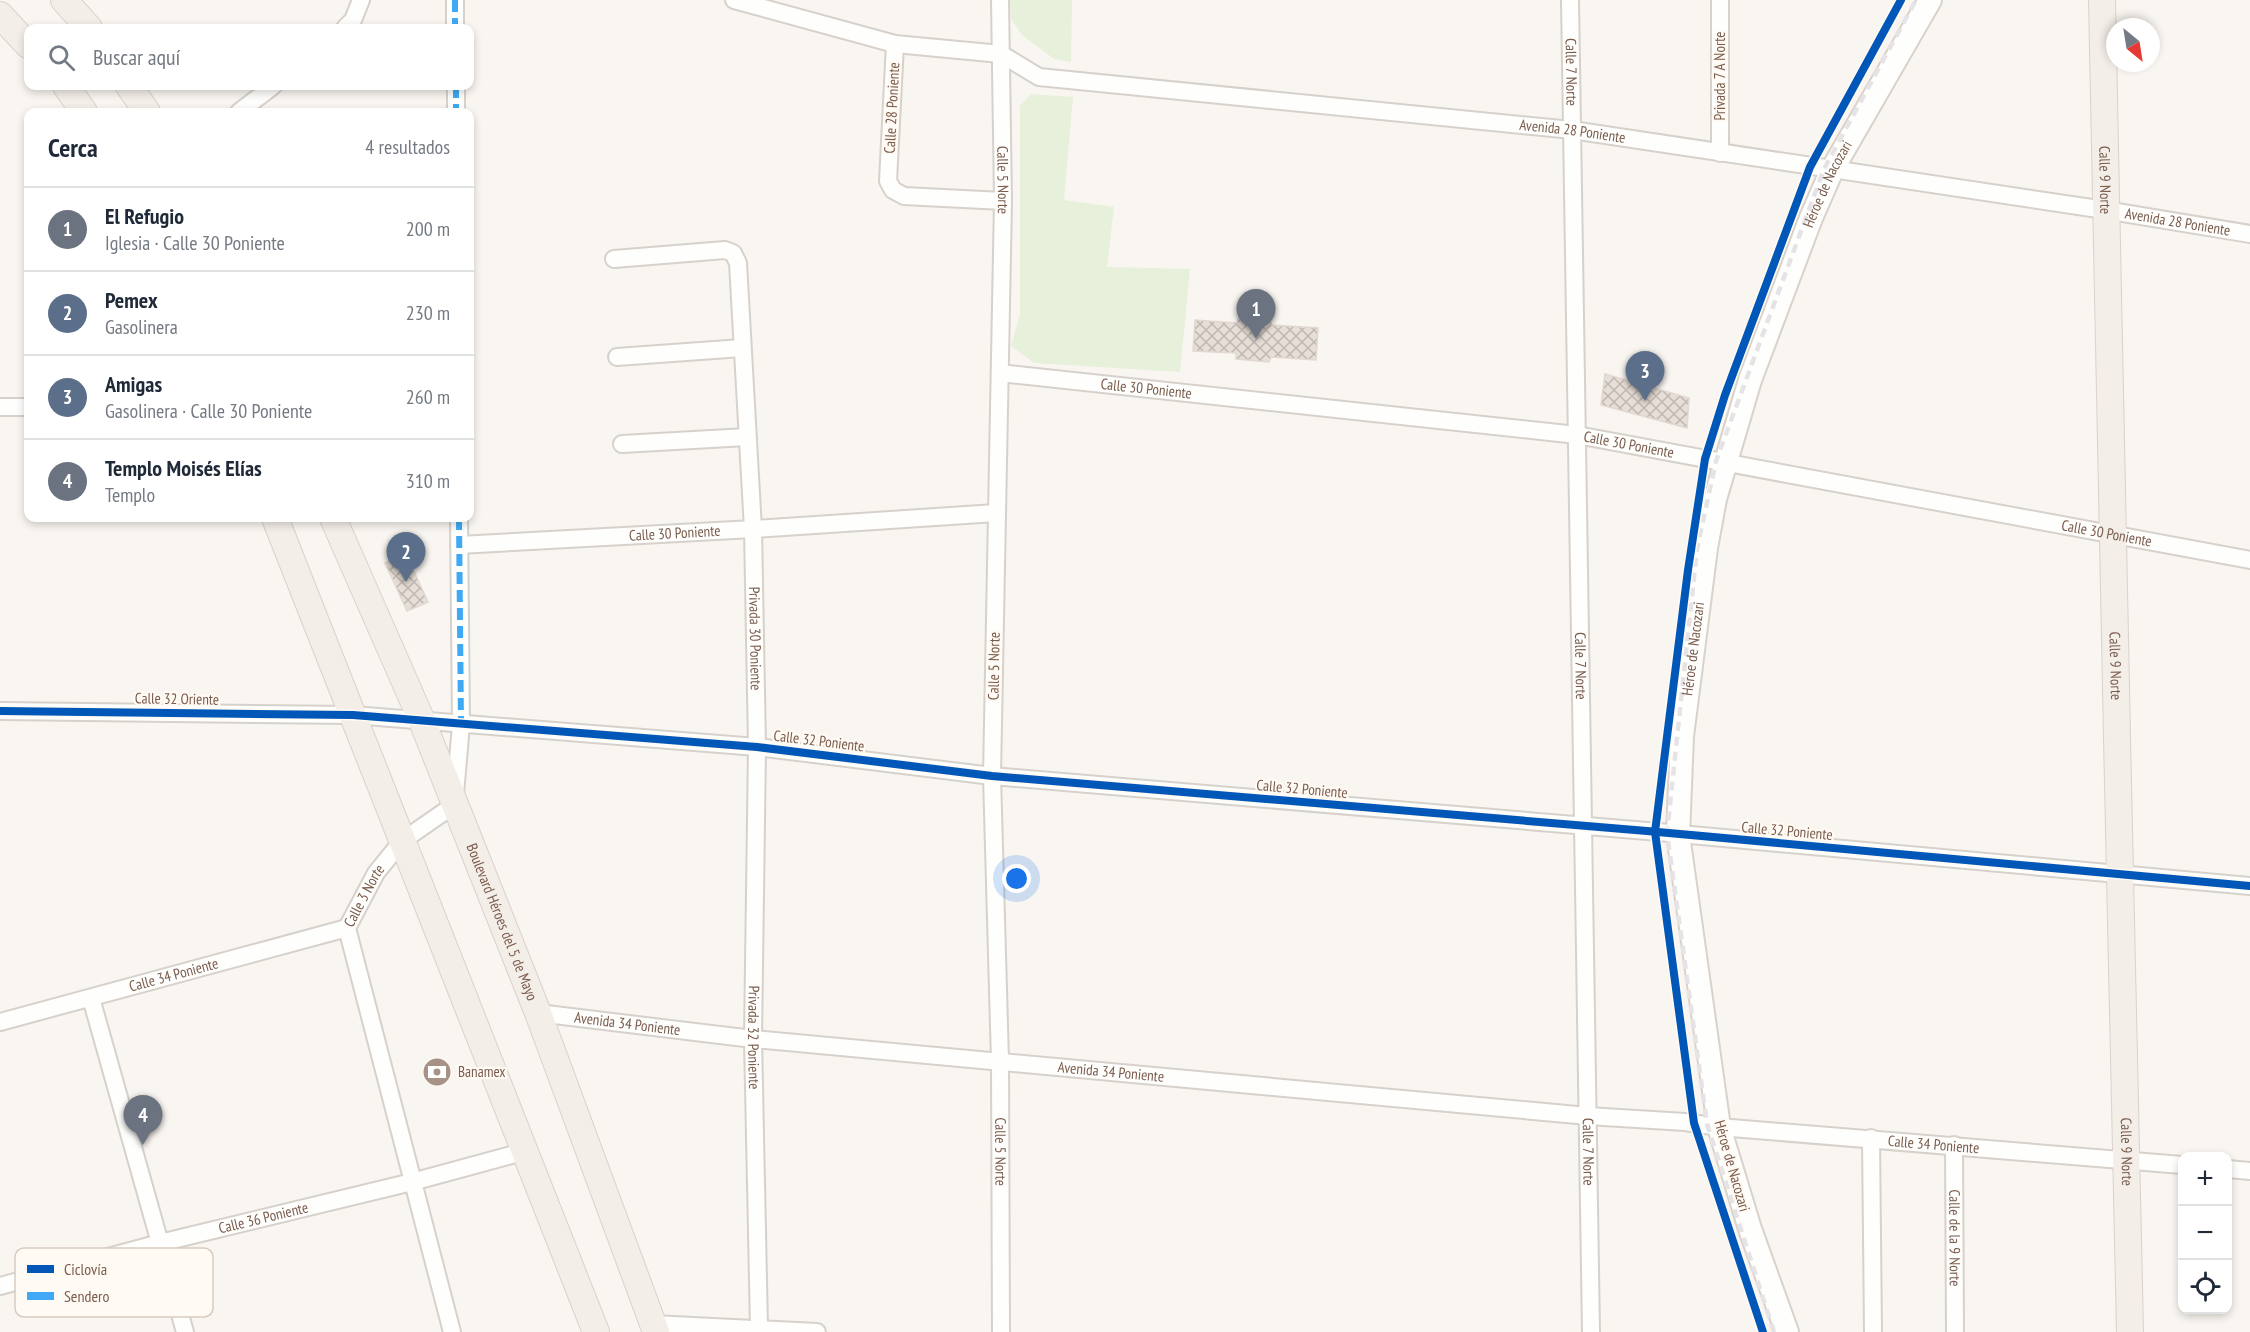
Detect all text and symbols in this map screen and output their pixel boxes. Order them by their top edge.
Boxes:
north arrow [2106,18,2160,72]
search box [24,24,474,90]
street label: Privada 7 A Norte [1710,31,1729,121]
street label: Calle 7 Norte [1562,38,1582,106]
icon: search [45,41,78,74]
text: Buscar aquí [93,43,180,71]
street label: Calle 28 Poniente [880,62,903,154]
street label: Avenida 28 Poniente [1519,115,1627,147]
text: Cerca [48,131,98,164]
text: 4 resultados [365,134,450,160]
street label: Héroe de Nacozari [1798,137,1856,230]
street label: Calle 5 Norte [993,146,1013,214]
street label: Calle 9 Norte [2095,146,2115,214]
text: El Refugio [105,202,184,230]
street label: Avenida 28 Poniente [2124,203,2232,240]
text: 1 [63,216,72,242]
text: 200 m [406,216,450,242]
text: Iglesia · Calle 30 Poniente [105,230,285,256]
text: Pemex [105,286,158,314]
pin: 1 [1236,290,1276,339]
text: 2 [63,300,72,326]
text: 230 m [406,300,450,326]
text: Gasolinera [105,314,178,340]
pin: 3 [1626,352,1664,401]
text: Amigas [105,370,162,398]
street label: Calle 30 Poniente [1100,374,1193,403]
text: 3 [63,384,72,410]
text: 260 m [406,384,450,410]
text: Gasolinera · Calle 30 Poniente [105,398,312,424]
street label: Calle 30 Poniente [1582,426,1676,462]
text: Templo Moisés Elías [105,454,262,482]
text: 4 [63,468,72,494]
text: 310 m [406,468,450,494]
text: Templo [105,482,155,508]
street label: Calle 30 Poniente [2060,515,2153,551]
street label: Calle 30 Poniente [628,521,721,545]
pin: 2 [386,532,426,582]
street label: Privada 30 Poniente [745,586,766,690]
street label: Héroe de Nacozari [1677,601,1708,697]
street label: Calle 9 Norte [2105,631,2126,700]
street label: Calle 5 Norte [983,632,1004,700]
street label: Calle 7 Norte [1571,632,1591,700]
street label: Calle 32 Oriente [135,688,219,709]
street label: Calle 32 Poniente [773,726,866,755]
street label: Calle 32 Poniente [1256,775,1348,802]
street label: Calle 32 Poniente [1741,817,1833,844]
street label: Boulevard Héroes del 5 de Mayo [463,841,542,1003]
street label: Calle 3 Norte [339,860,388,930]
your location [1002,864,1031,893]
street label: Calle 34 Poniente [127,953,220,996]
street label: Privada 32 Poniente [744,985,764,1089]
street label: Avenida 34 Poniente [573,1007,681,1039]
bank icon: Banamex [421,1056,453,1088]
street label: Avenida 34 Poniente [1057,1057,1165,1086]
place label: Banamex [458,1062,506,1081]
pin: 4 [124,1096,162,1145]
street label: Calle 9 Norte [2117,1117,2137,1186]
street label: Calle 5 Norte [991,1118,1010,1186]
street label: Calle 7 Norte [1579,1118,1599,1186]
street label: Héroe de Nacozari [1710,1118,1755,1214]
street label: Calle 34 Poniente [1887,1131,1980,1157]
map controls [2178,1152,2232,1314]
button: + [2178,1152,2232,1206]
street label: Calle de la 9 Norte [1945,1189,1965,1286]
street label: Calle 36 Poniente [217,1198,310,1237]
button: − [2178,1206,2232,1260]
legend [15,1248,213,1317]
text: Ciclovía [64,1259,107,1279]
button: locate [2178,1260,2232,1314]
text: Sendero [64,1286,109,1306]

